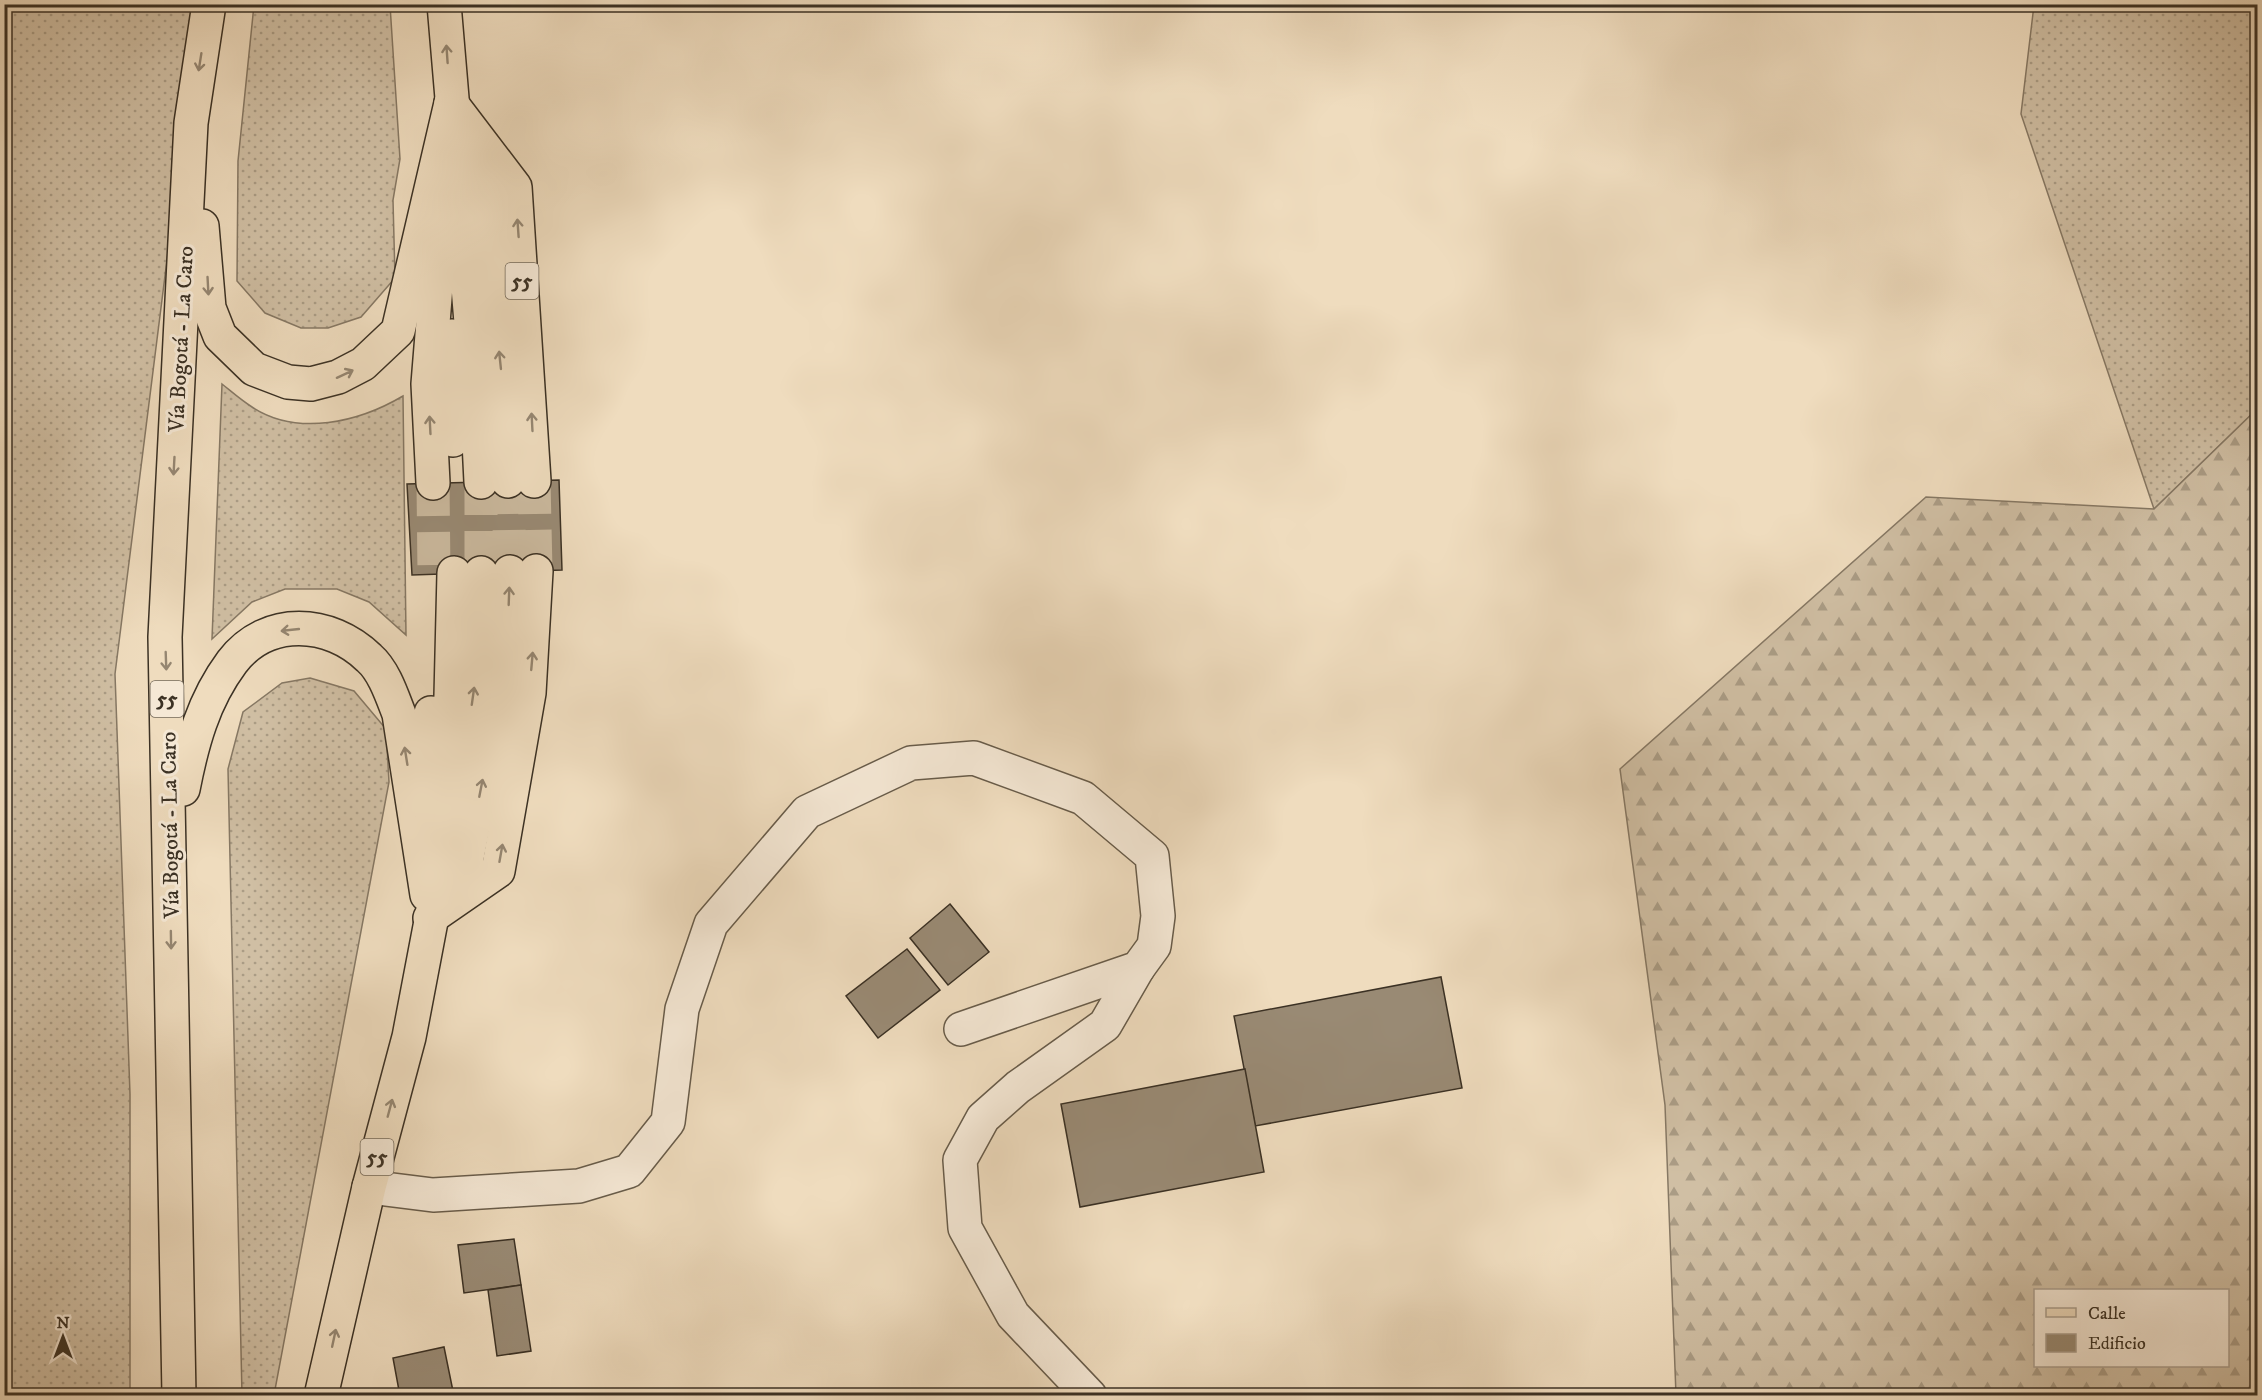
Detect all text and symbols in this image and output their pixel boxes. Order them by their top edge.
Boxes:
one-way arrow [442,44,453,64]
one-way arrow [194,52,205,72]
one-way arrow [512,218,523,238]
street label: Vía Bogotá - La Caro [163,245,200,434]
road number: 55 [506,263,538,299]
one-way arrow [202,275,213,295]
one-way arrow [494,351,505,370]
one-way arrow [336,367,354,379]
one-way arrow [526,413,537,433]
one-way arrow [425,415,436,435]
one-way arrow [169,456,180,476]
one-way arrow [503,586,515,606]
one-way arrow [280,625,300,636]
one-way arrow [160,650,172,670]
one-way arrow [527,651,538,671]
road number: 55 [150,681,184,717]
one-way arrow [468,686,479,706]
street label: Vía Bogotá - La Caro [155,731,186,919]
one-way arrow [400,747,411,767]
one-way arrow [476,779,487,799]
one-way arrow [496,844,507,864]
one-way arrow [165,929,176,949]
one-way arrow [385,1099,396,1118]
road number: 55 [360,1139,394,1175]
legend [2034,1289,2229,1367]
text: Calle [2088,1303,2126,1325]
north arrow [33,1307,93,1367]
text: N [56,1313,70,1333]
one-way arrow [328,1329,340,1348]
text: Edificio [2088,1333,2146,1355]

